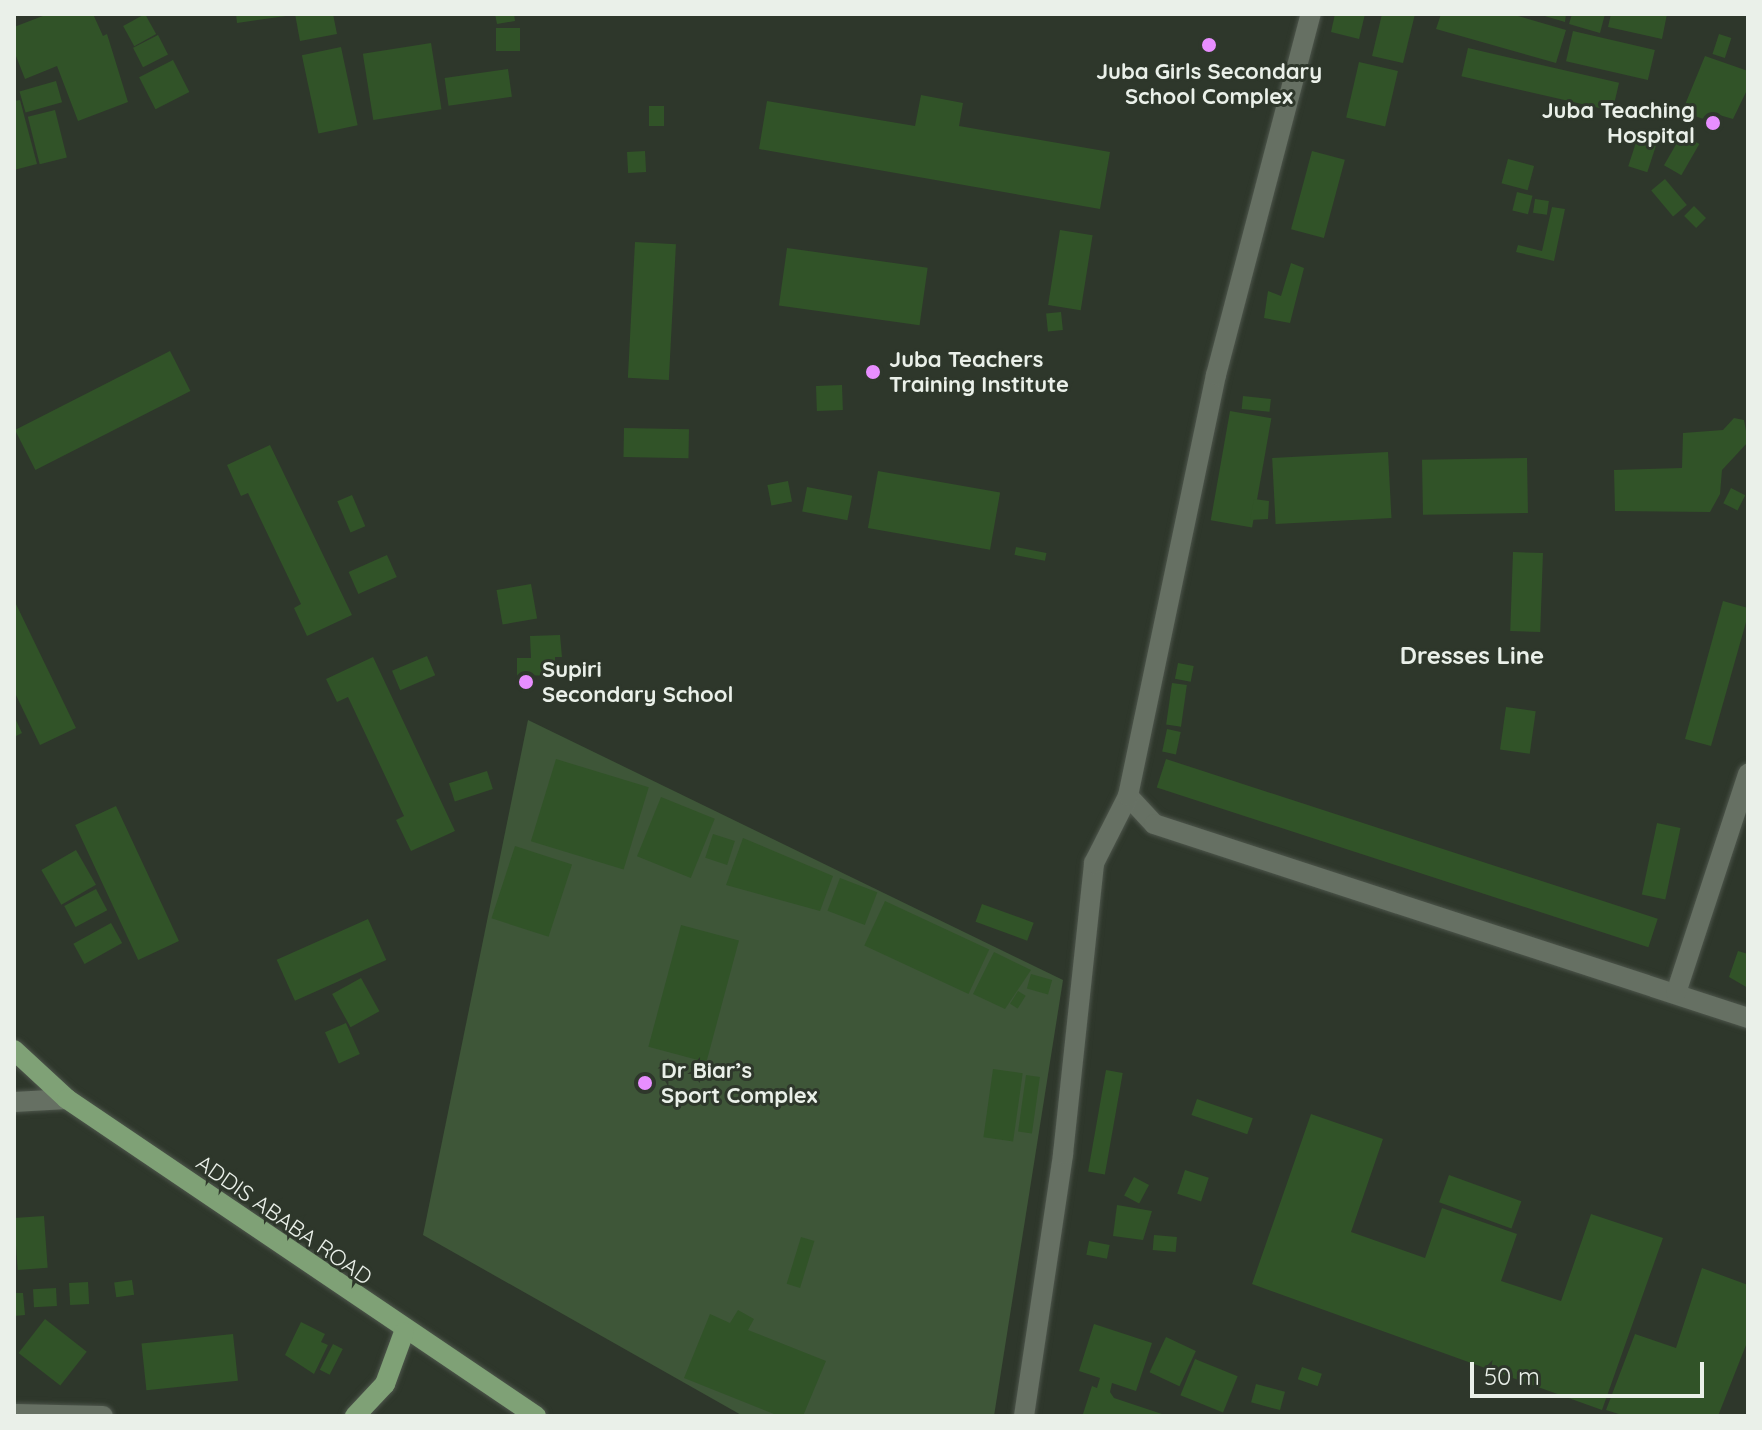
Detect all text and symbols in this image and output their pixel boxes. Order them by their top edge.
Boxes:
marker: Juba Girls Secondary School Complex [1200,36,1218,54]
place label: Juba Girls Secondary School Complex [1096,58,1322,110]
place label: Juba Teaching Hospital [1541,97,1695,148]
marker: Juba Teaching Hospital [1702,112,1724,134]
place label: Juba Teachers Training Institute [889,346,1069,398]
marker: Juba Teachers Training Institute [864,363,882,381]
district label: Dresses Line [1400,642,1544,670]
place label: Supiri Secondary School [542,656,734,708]
marker: Supiri Secondary School [517,673,535,691]
place label: Dr Biar’s Sport Complex [661,1057,817,1108]
marker: Dr Biar’s Sport Complex [636,1074,654,1092]
street label: ADDIS ABABA ROAD [191,1149,377,1291]
scale bar [1474,1346,1708,1396]
text: 50 m [1484,1361,1540,1391]

